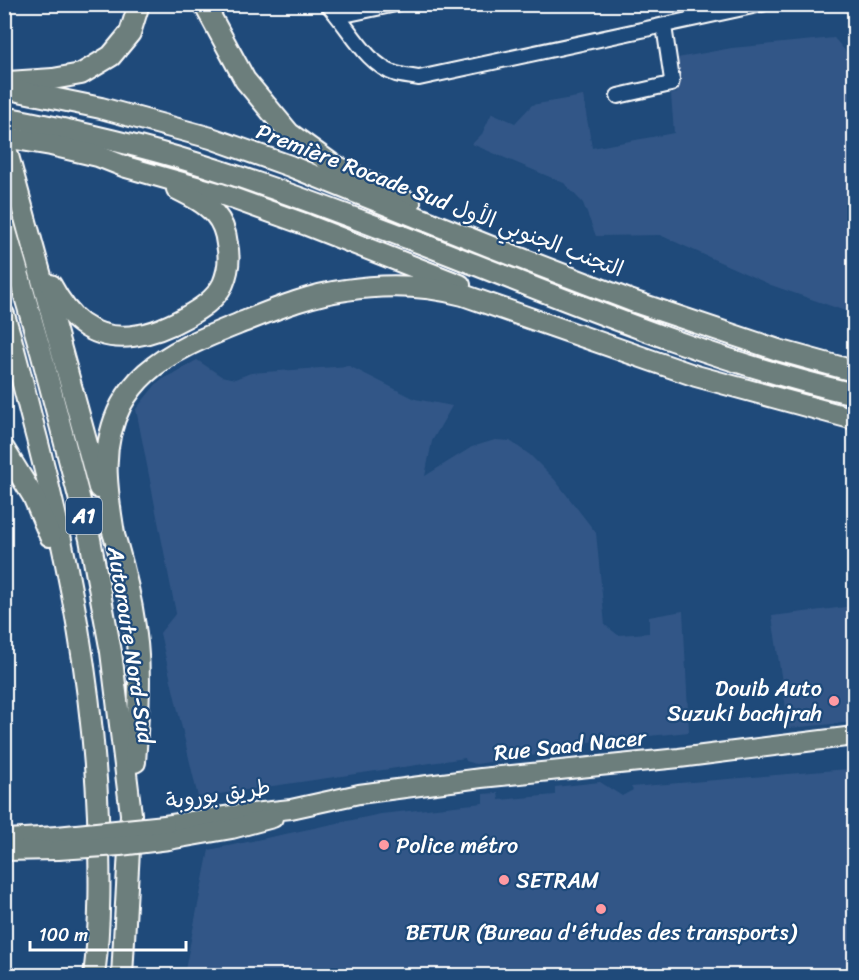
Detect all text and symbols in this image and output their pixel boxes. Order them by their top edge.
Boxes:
street label: Première Rocade Sud التجنب الجنوبي الأول [251,112,629,288]
road number: A1 [66,498,102,534]
street label: Autoroute Nord-Sud [96,543,166,748]
place label: Douib Auto Suzuki bachjrah [667,669,822,733]
marker: Douib Auto Suzuki bachjrah [827,694,841,708]
street label: Rue Saad Nacer [492,718,649,772]
street label: طريق بوروبة [163,767,273,821]
place label: Police métro [396,826,518,865]
marker: Police métro [377,838,391,852]
place label: SETRAM [516,861,599,900]
marker: SETRAM [497,873,511,887]
marker: BETUR (Bureau d'études des transports) [594,902,608,916]
place label: BETUR (Bureau d'études des transports) [406,913,797,952]
scale bar [30,914,186,952]
text: 100 m [39,919,88,951]

